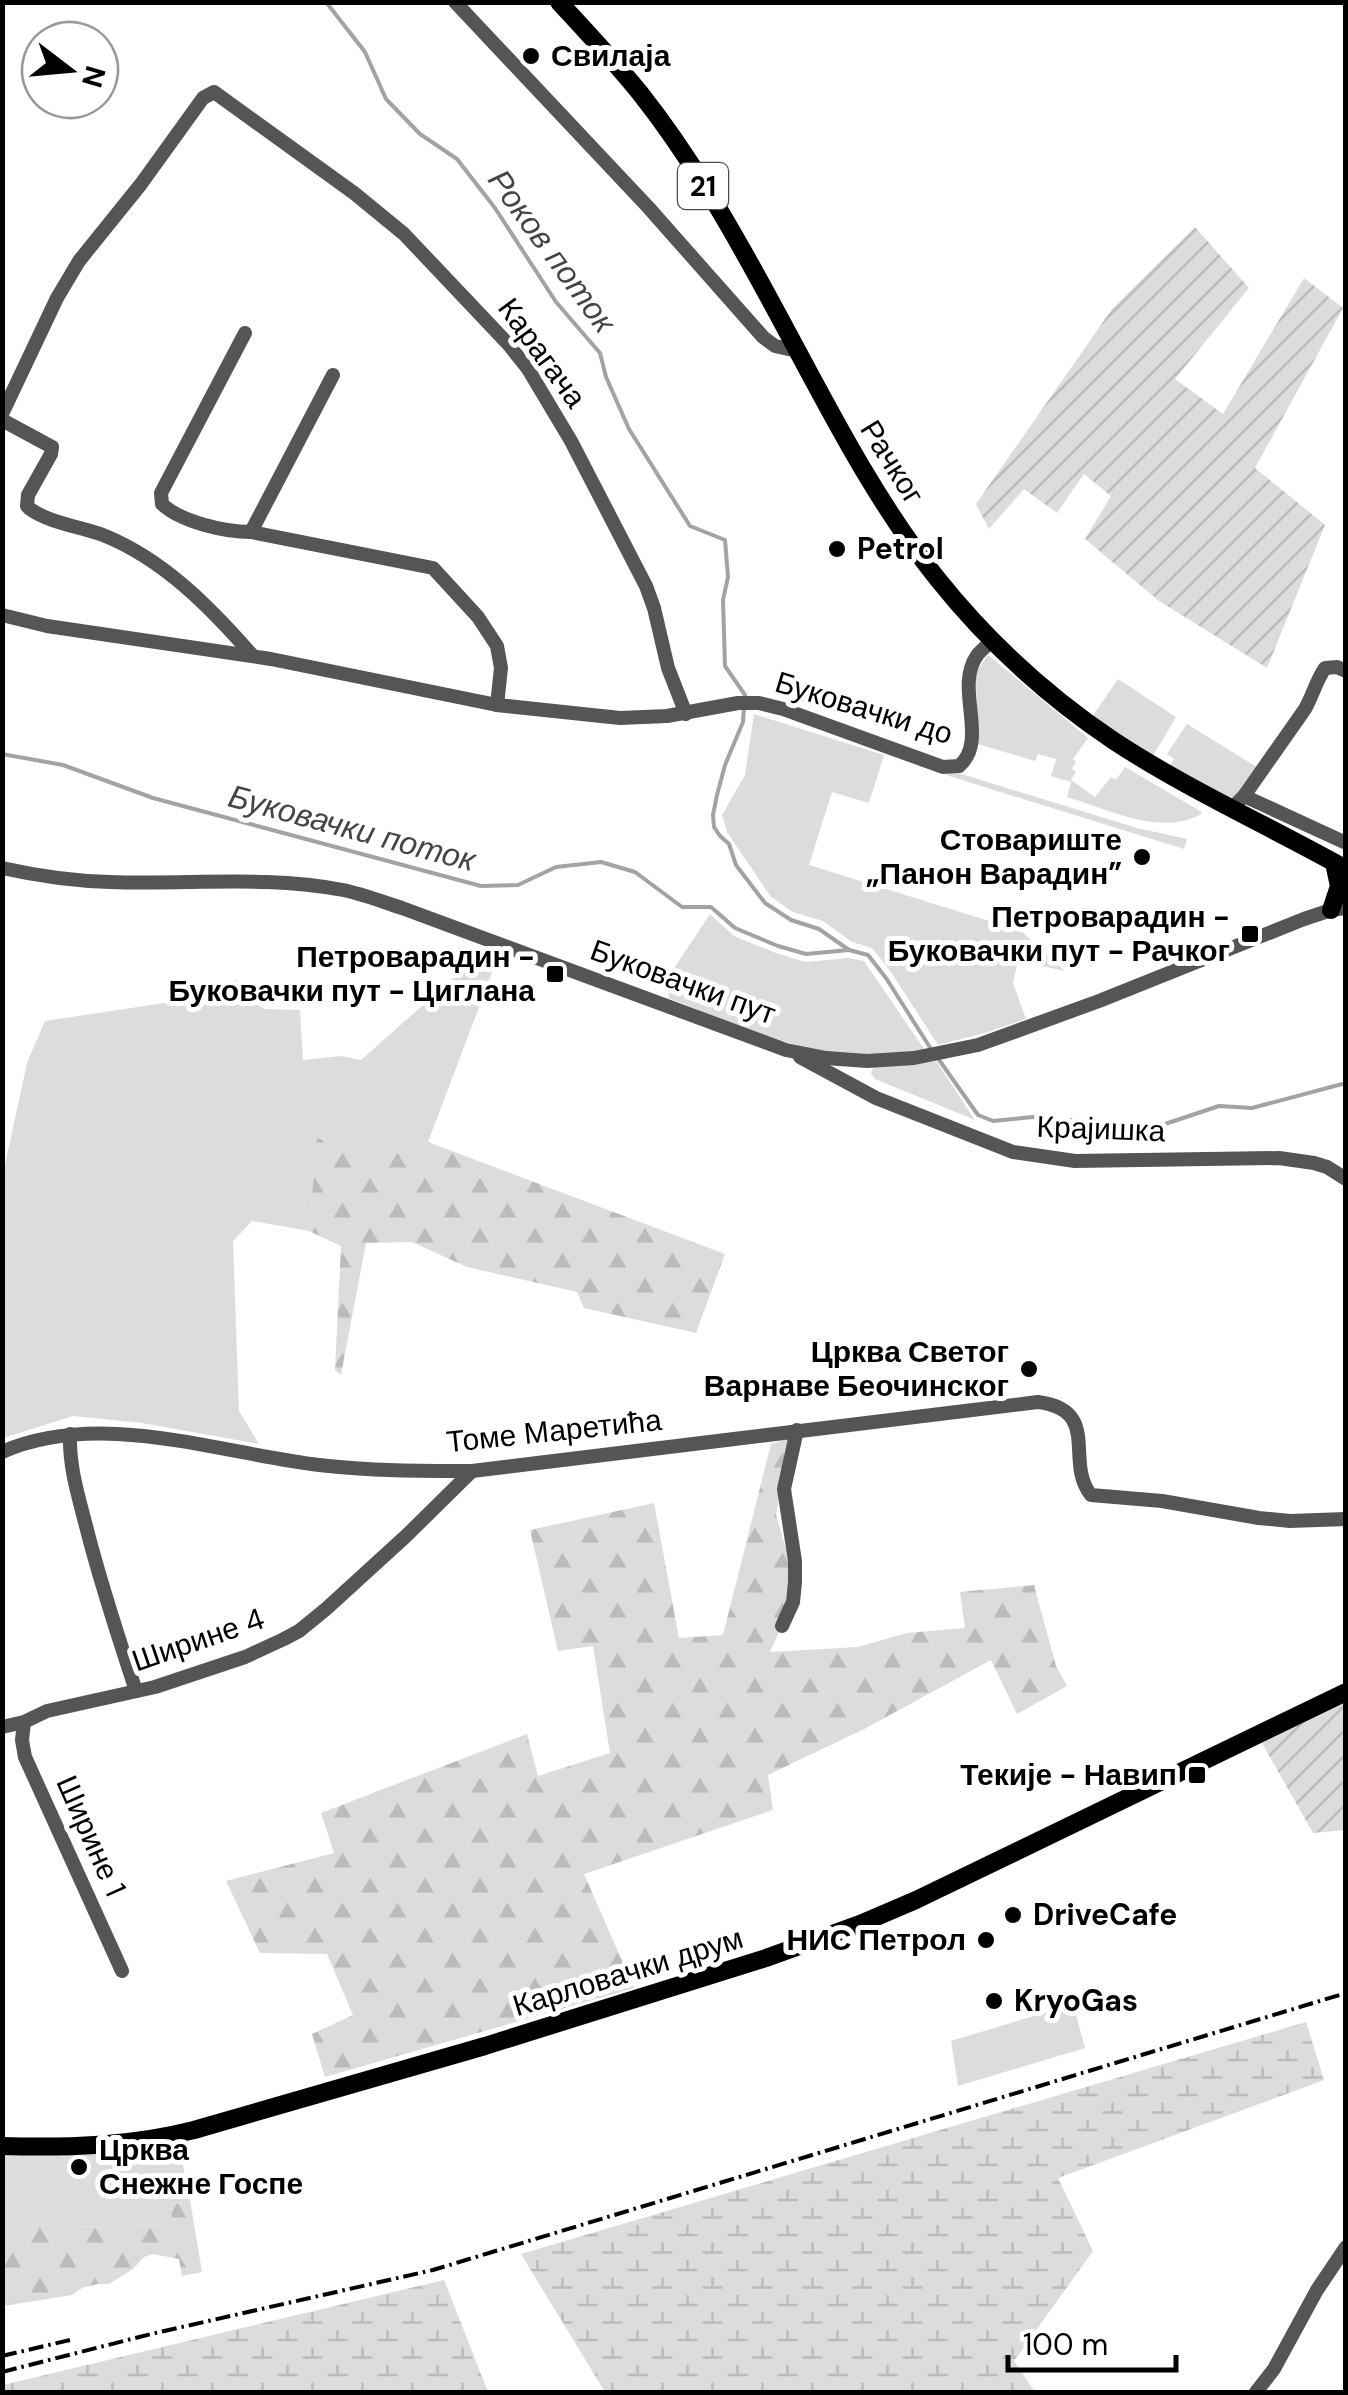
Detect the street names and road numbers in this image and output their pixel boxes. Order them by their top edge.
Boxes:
road number: 21 [678,163,728,209]
street label: Карагача [490,290,595,415]
street label: Рачког [852,412,933,511]
street label: Буковачки до [771,662,958,753]
street label: Буковачки пут [585,930,781,1033]
street label: Крајишка [1036,1107,1166,1150]
street label: Томе Маретића [444,1400,664,1461]
street label: Ширине 4 [127,1599,269,1680]
street label: Ширине 1 [48,1769,135,1902]
street label: Карловачки друм [508,1918,748,2025]

